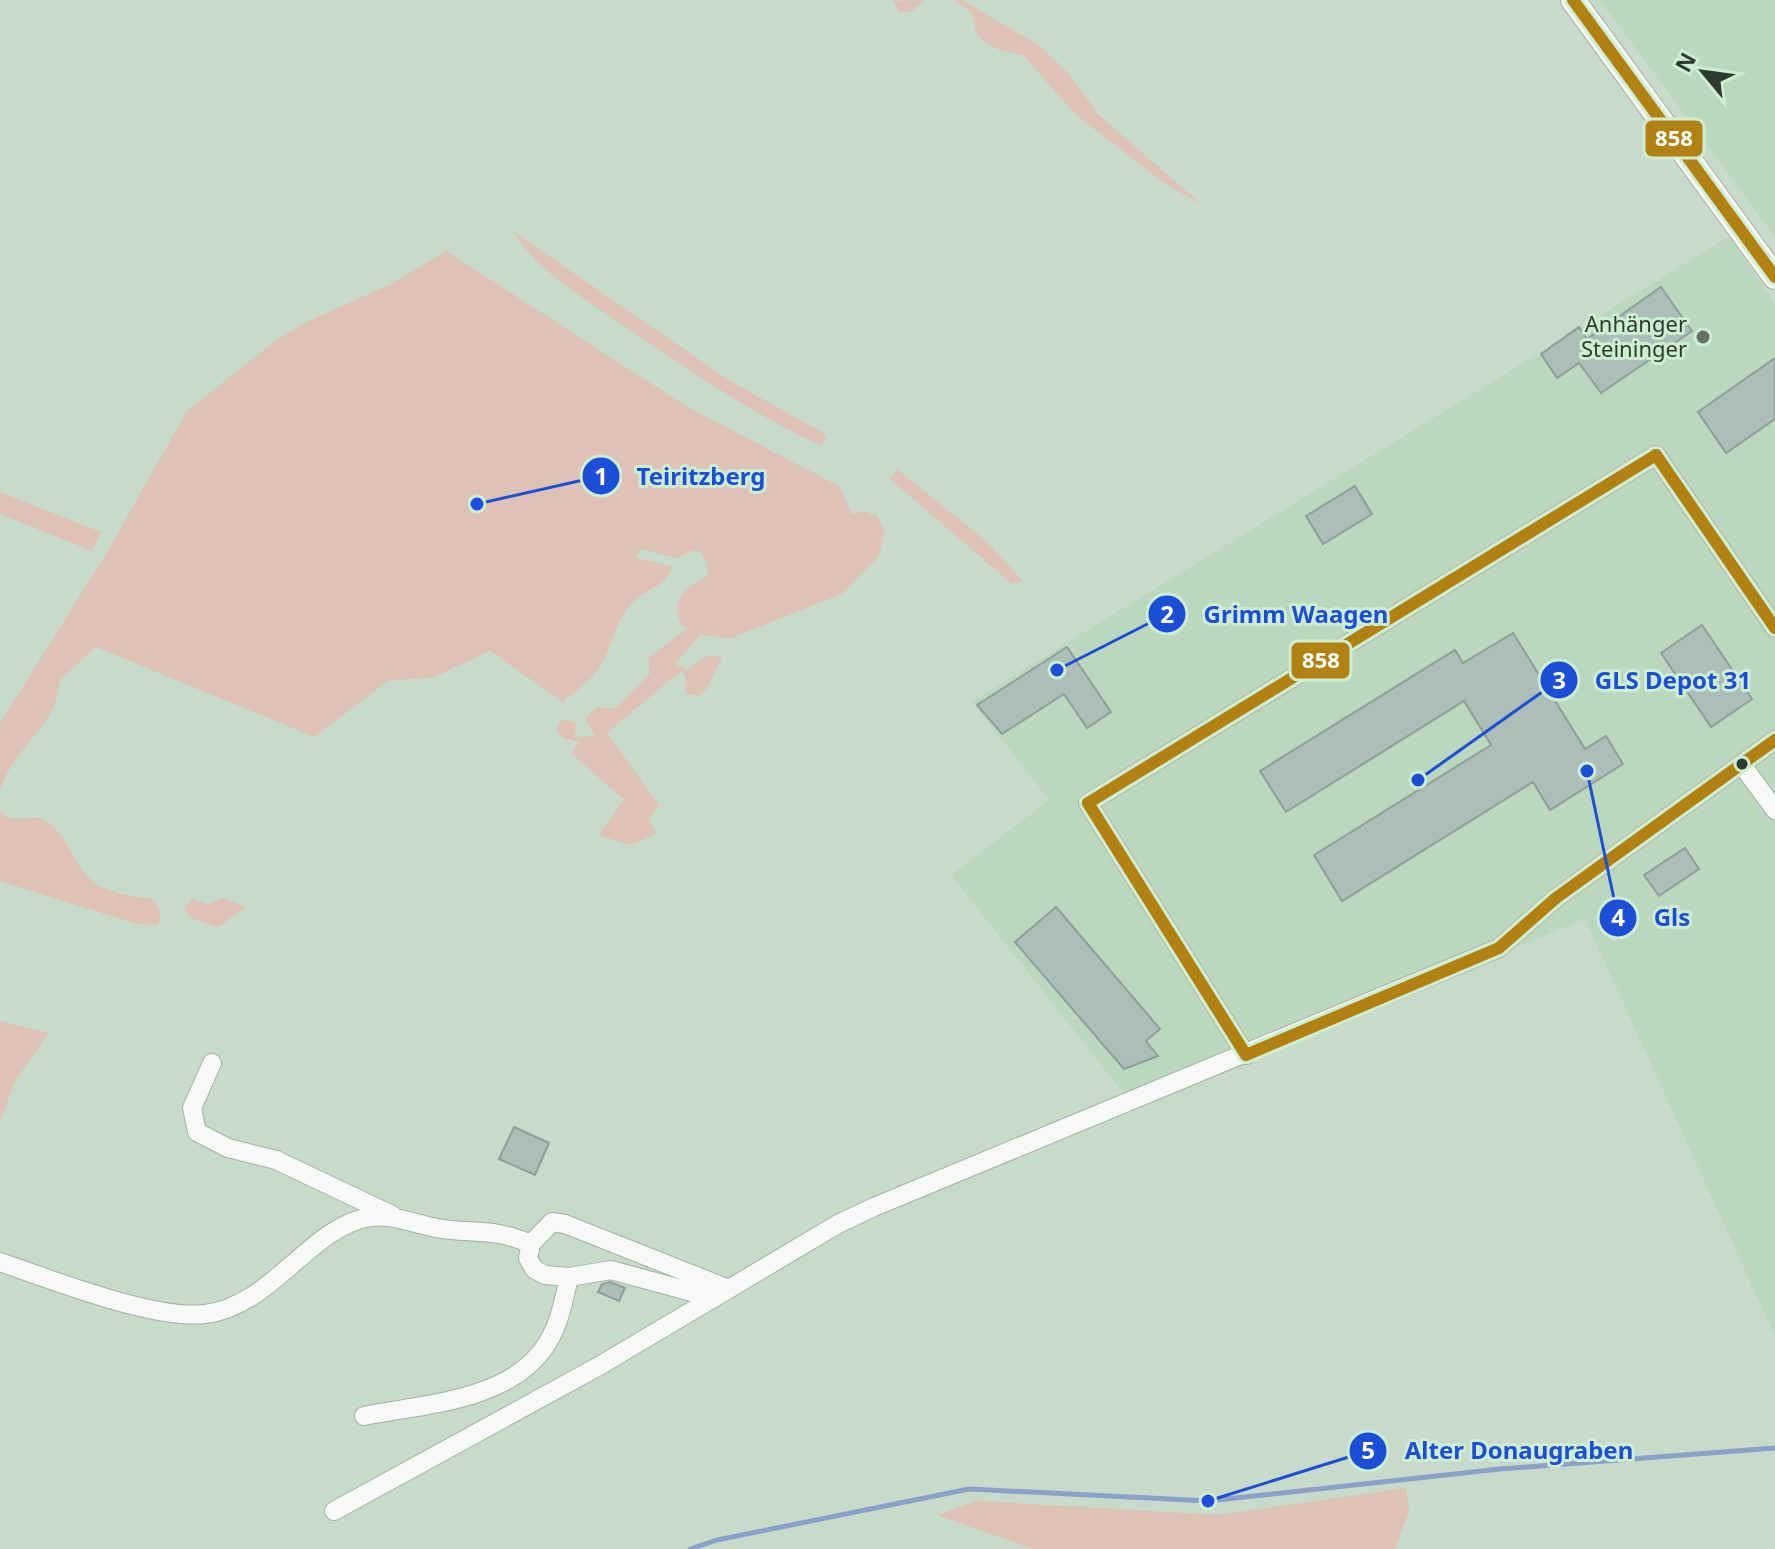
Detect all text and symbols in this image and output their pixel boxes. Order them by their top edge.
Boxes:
north arrow [1663,32,1743,112]
text: N [1667,47,1702,77]
line badge: 858 [1644,119,1704,158]
text: 858 [1655,122,1693,152]
place label: Anhänger Steininger [1581,308,1687,363]
marker: Anhänger Steininger [1694,328,1712,346]
callout: Teiritzberg [581,452,782,500]
text: 1 [594,459,608,492]
text: Teiritzberg [637,459,765,492]
callout: Grimm Waagen [1147,590,1404,638]
text: 2 [1160,597,1174,630]
text: Grimm Waagen [1204,597,1388,630]
line badge: 858 [1290,641,1351,680]
text: 858 [1302,644,1340,674]
callout: GLS Depot 31 [1539,656,1767,704]
text: 3 [1552,663,1566,696]
text: GLS Depot 31 [1595,663,1751,696]
unlabelled marker [1734,756,1750,772]
callout: Gls [1598,894,1707,942]
text: 4 [1611,900,1625,933]
text: Gls [1654,900,1690,933]
callout: Alter Donaugraben [1348,1427,1649,1475]
text: 5 [1361,1433,1375,1466]
text: Alter Donaugraben [1405,1433,1633,1466]

